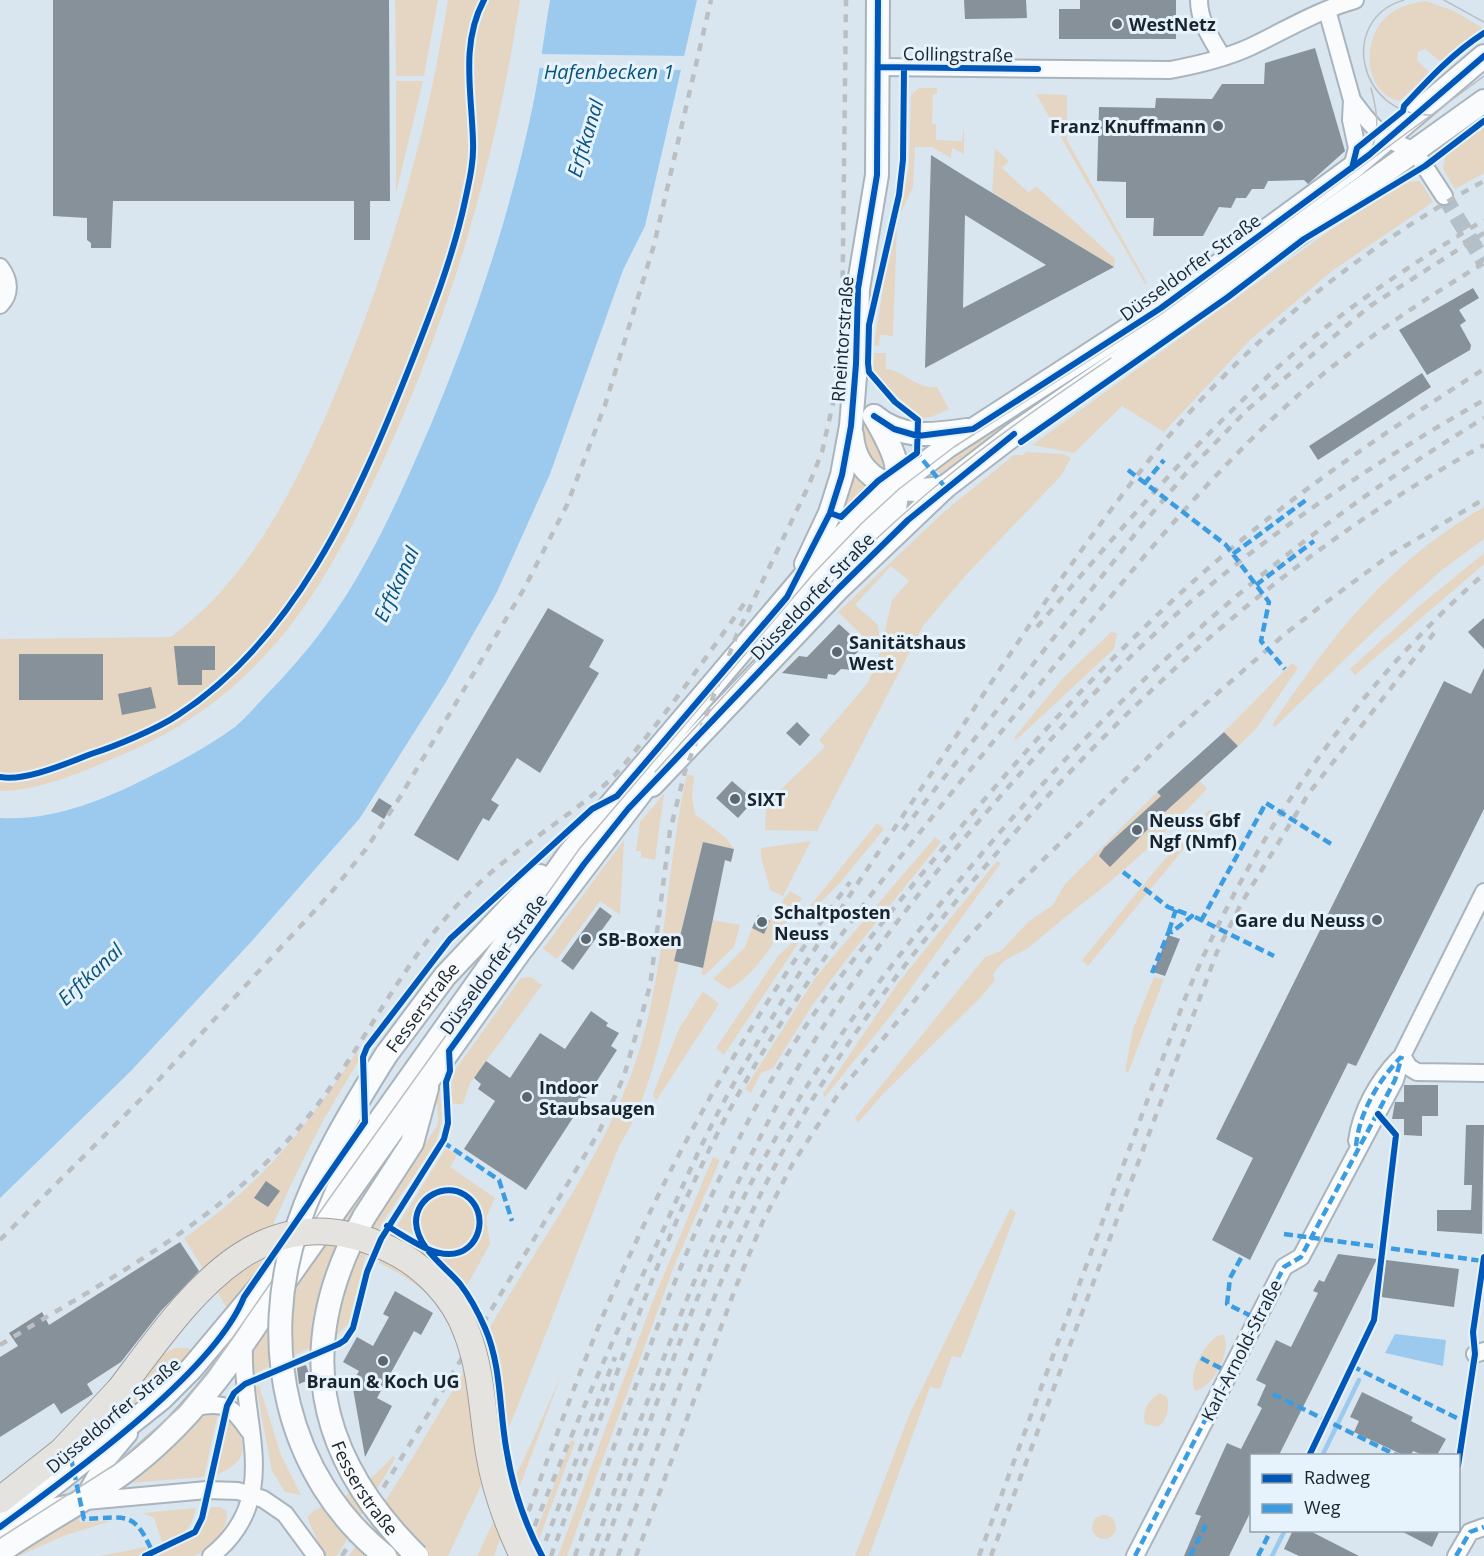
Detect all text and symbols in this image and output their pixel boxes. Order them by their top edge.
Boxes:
place label: WestNetz [1129,12,1216,36]
marker: WestNetz [1110,17,1124,31]
street label: Collingstraße [903,41,1013,67]
water label: Hafenbecken 1 [544,58,674,85]
water label: Erftkanal [560,95,610,180]
place label: Franz Knuffmann [1050,114,1206,138]
marker: Franz Knuffmann [1211,119,1225,133]
street label: Düsseldorfer Straße [1115,208,1265,326]
street label: Rheintorstraße [826,275,858,403]
street label: Düsseldorfer Straße [745,527,879,665]
water label: Erftkanal [367,541,426,626]
place label: Sanitätshaus West [849,630,966,675]
marker: Sanitätshaus West [830,645,844,659]
place label: SIXT [747,787,786,811]
marker: SIXT [728,792,742,806]
place label: Neuss Gbf Ngf (Nmf) [1149,808,1241,853]
marker: Neuss Gbf Ngf (Nmf) [1130,823,1144,837]
street label: Düsseldorfer Straße [434,889,552,1039]
place label: Schaltposten Neuss [774,900,891,945]
place label: Gare du Neuss [1235,908,1365,932]
marker: Gare du Neuss [1370,913,1384,927]
marker: Schaltposten Neuss [755,915,769,929]
place label: SB-Boxen [598,927,682,951]
marker: SB-Boxen [579,932,593,946]
water label: Erftkanal [52,936,129,1011]
street label: Fesserstraße [380,957,464,1057]
place label: Indoor Staubsaugen [539,1075,655,1120]
marker: Indoor Staubsaugen [520,1090,534,1104]
street label: Karl-Arnold-Straße [1195,1275,1287,1425]
street label: Düsseldorfer Straße [41,1352,185,1478]
marker: Braun & Koch UG [376,1354,390,1368]
place label: Braun & Koch UG [306,1369,460,1393]
street label: Fesserstraße [326,1437,404,1540]
legend [1250,1454,1460,1532]
text: Radweg [1304,1465,1370,1489]
text: Weg [1304,1495,1341,1519]

